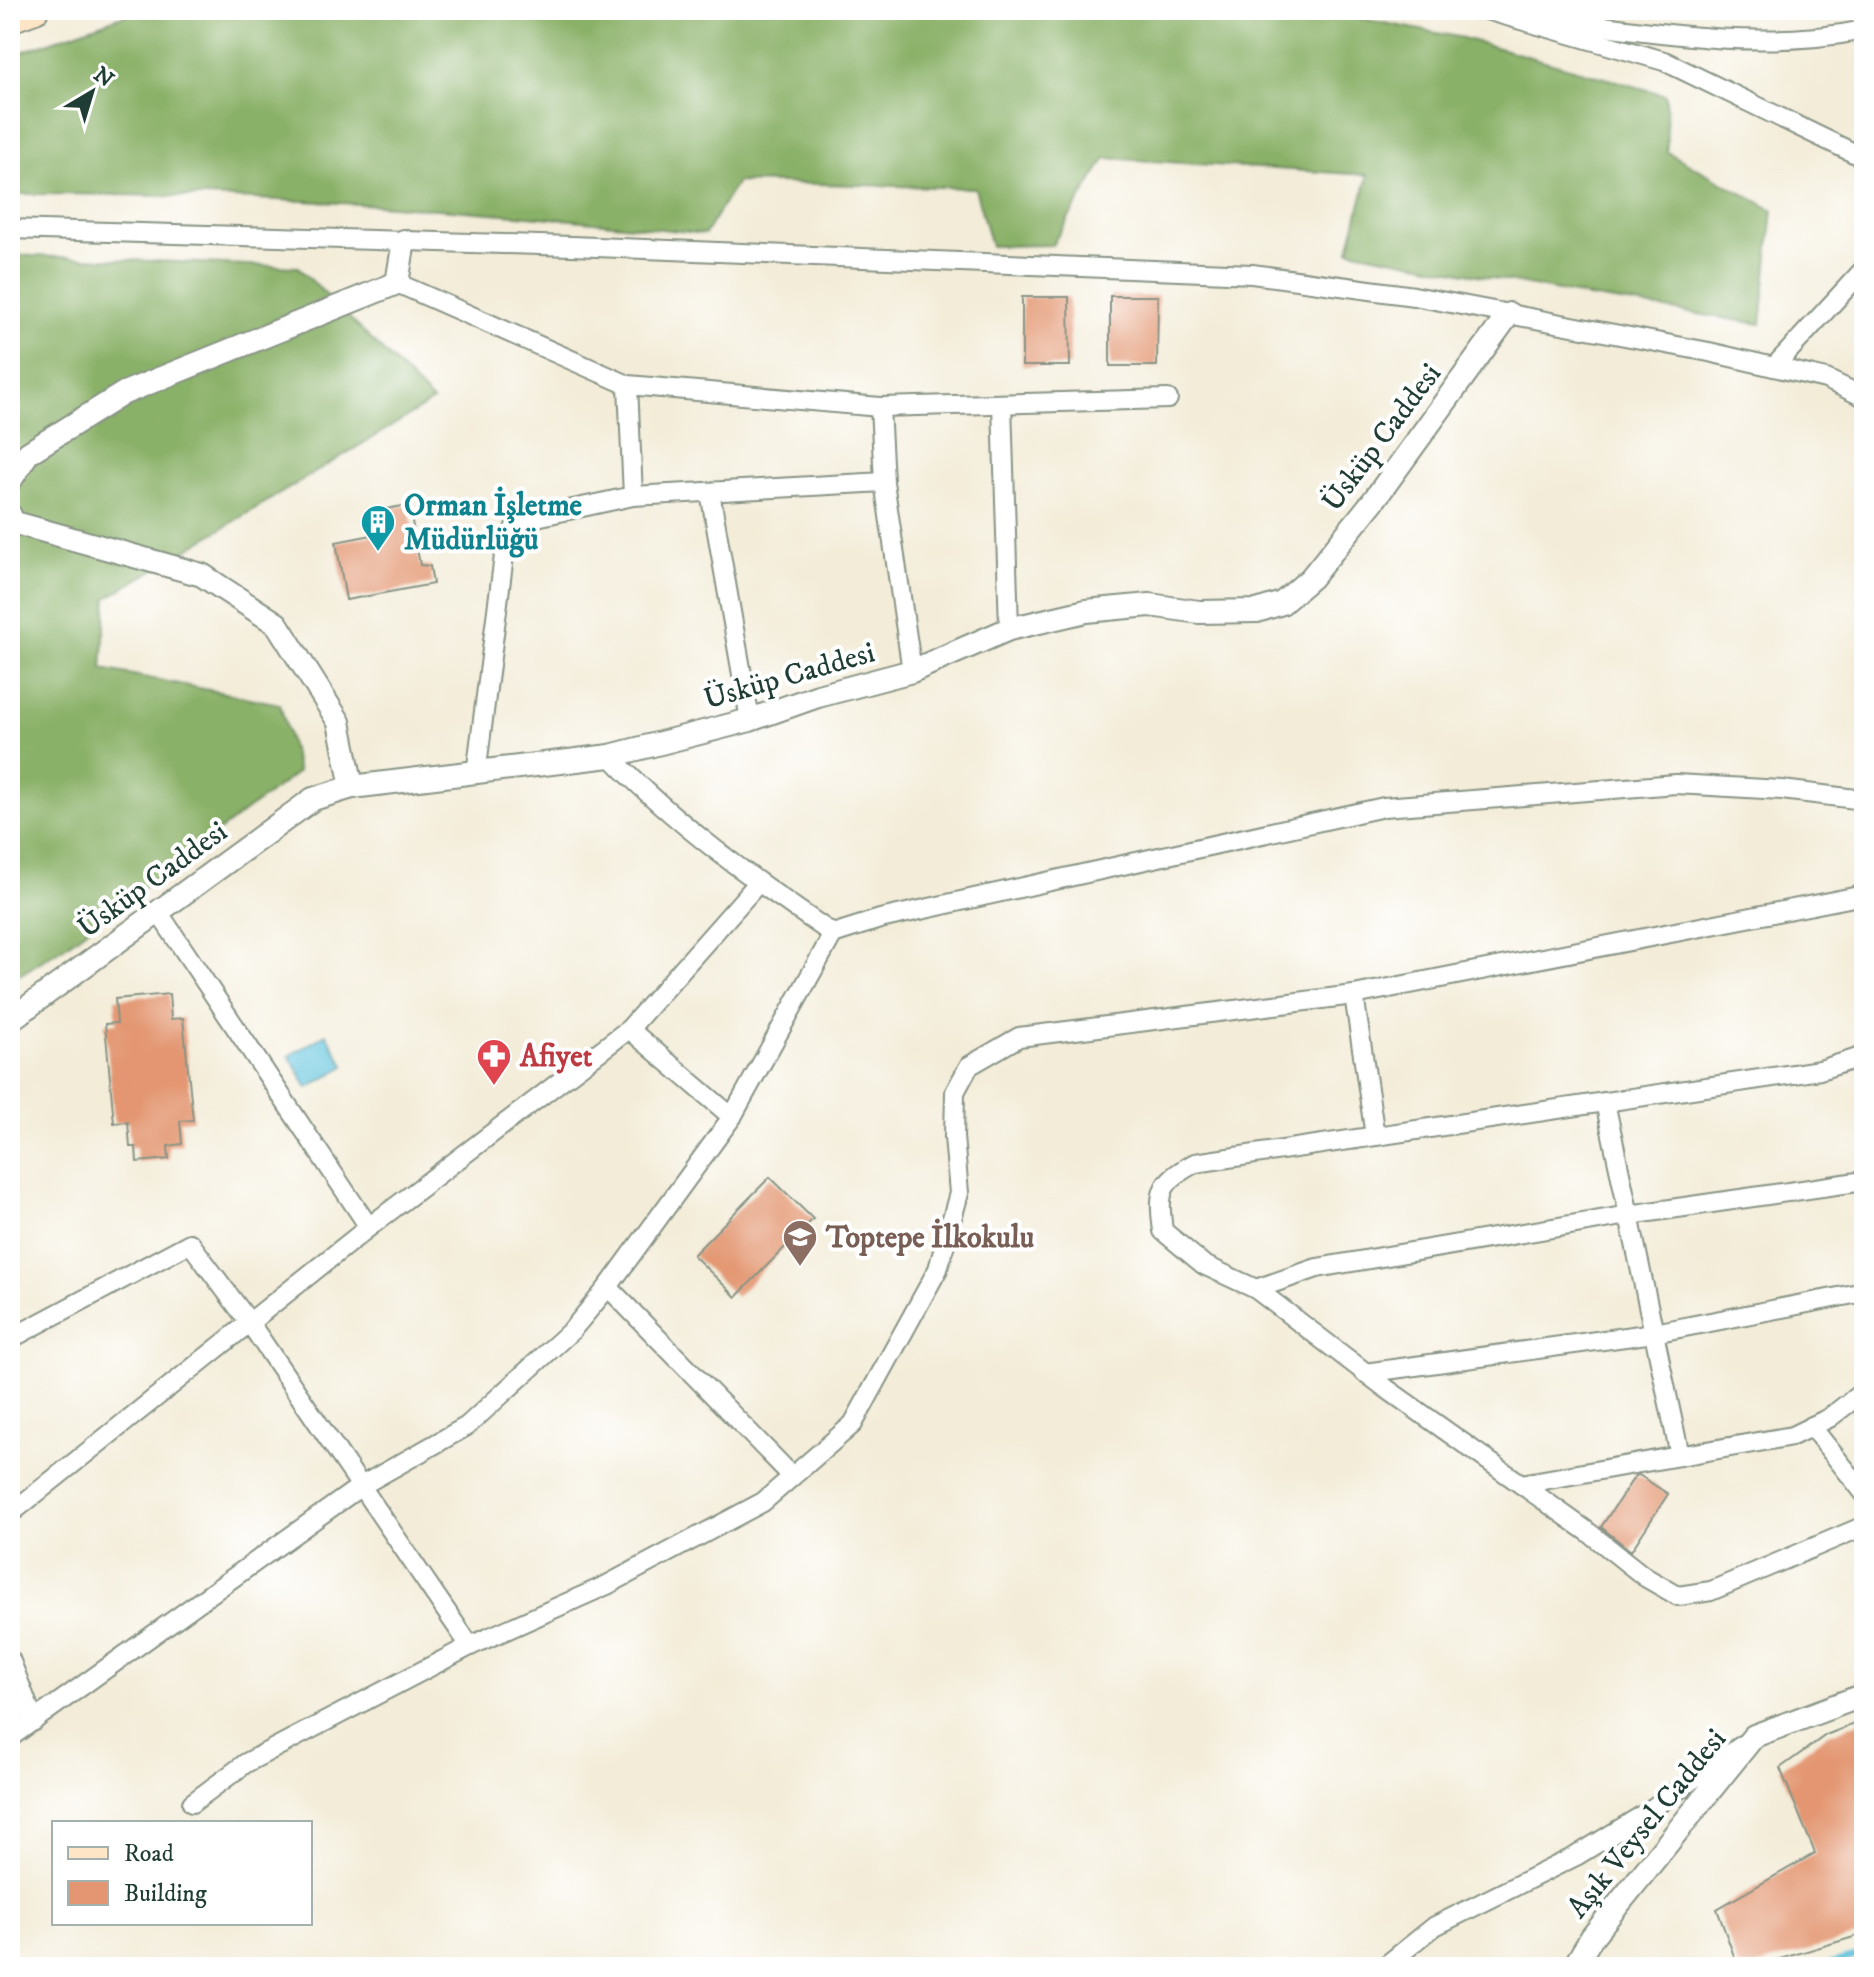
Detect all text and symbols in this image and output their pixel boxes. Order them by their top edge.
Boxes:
north arrow [52,52,132,132]
text: N [88,61,119,94]
street label: Üsküp Caddesi [1313,355,1450,519]
place label: Orman İşletme Müdürlüğü [404,486,583,559]
building icon: Orman İşletme Müdürlüğü [359,503,397,553]
street label: Üsküp Caddesi [699,632,879,718]
street label: Üsküp Caddesi [70,812,235,947]
pharmacy icon: Afiyet [475,1037,513,1087]
place label: Afiyet [519,1039,593,1076]
school or university icon: Toptepe İlkokulu [781,1218,819,1268]
place label: Toptepe İlkokulu [825,1218,1034,1257]
street label: Aşık Veysel Caddesi [1559,1722,1735,1926]
legend [52,1821,312,1925]
text: Road [124,1839,174,1869]
text: Building [124,1879,207,1909]

